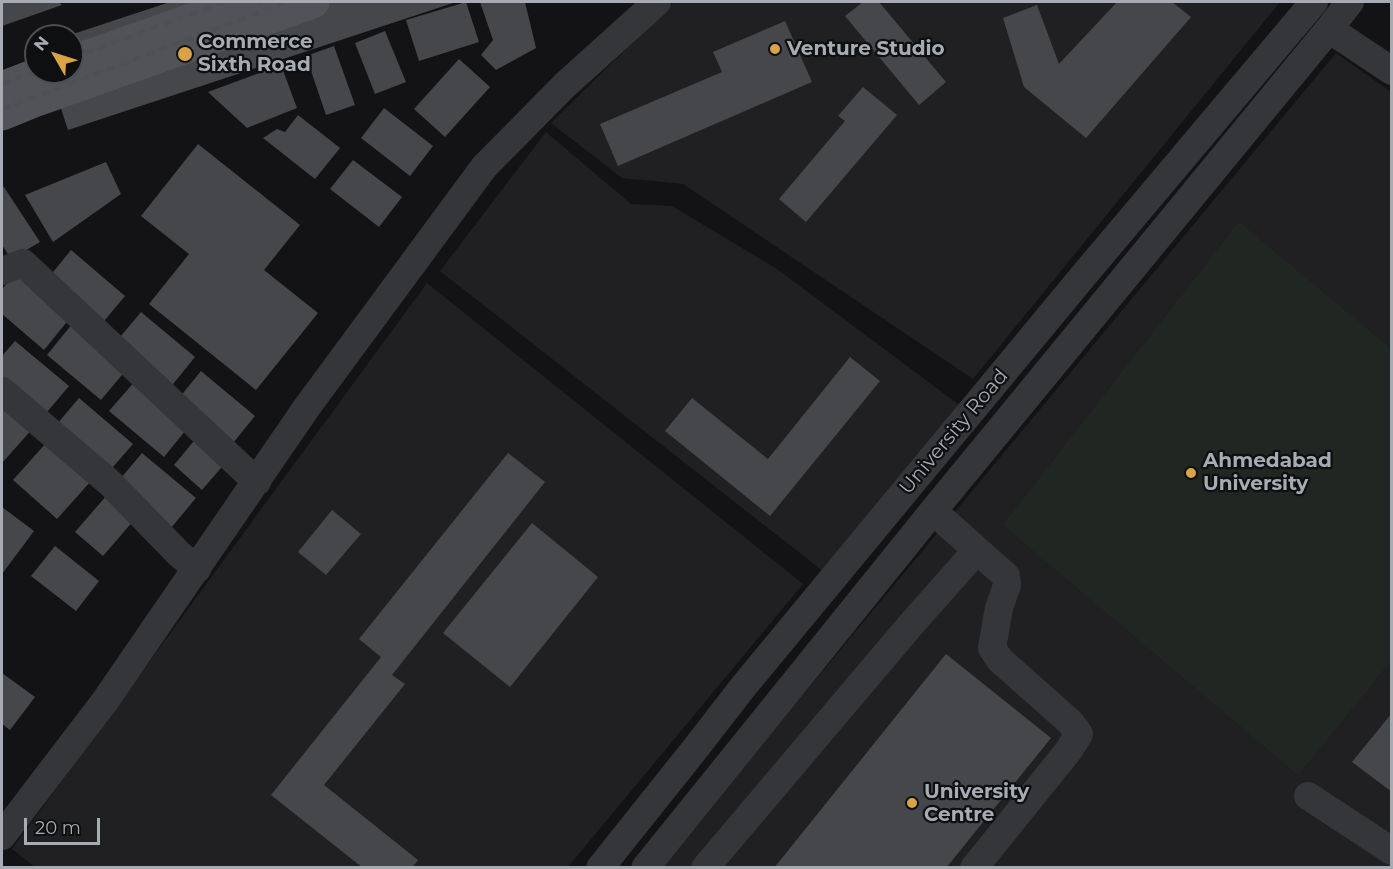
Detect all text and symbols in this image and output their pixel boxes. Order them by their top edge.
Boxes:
north arrow [24,24,84,84]
place label: Commerce Sixth Road [198,30,313,77]
text: N [30,33,53,55]
place label: Venture Studio [787,37,945,61]
marker: Venture Studio [768,42,782,56]
marker: Commerce Sixth Road [176,45,194,63]
street label: University Road [895,365,1013,499]
place label: Ahmedabad University [1203,449,1332,496]
marker: Ahmedabad University [1184,466,1198,480]
place label: University Centre [924,780,1029,827]
marker: University Centre [905,796,919,810]
scale bar [27,806,104,844]
text: 20 m [35,817,81,839]

